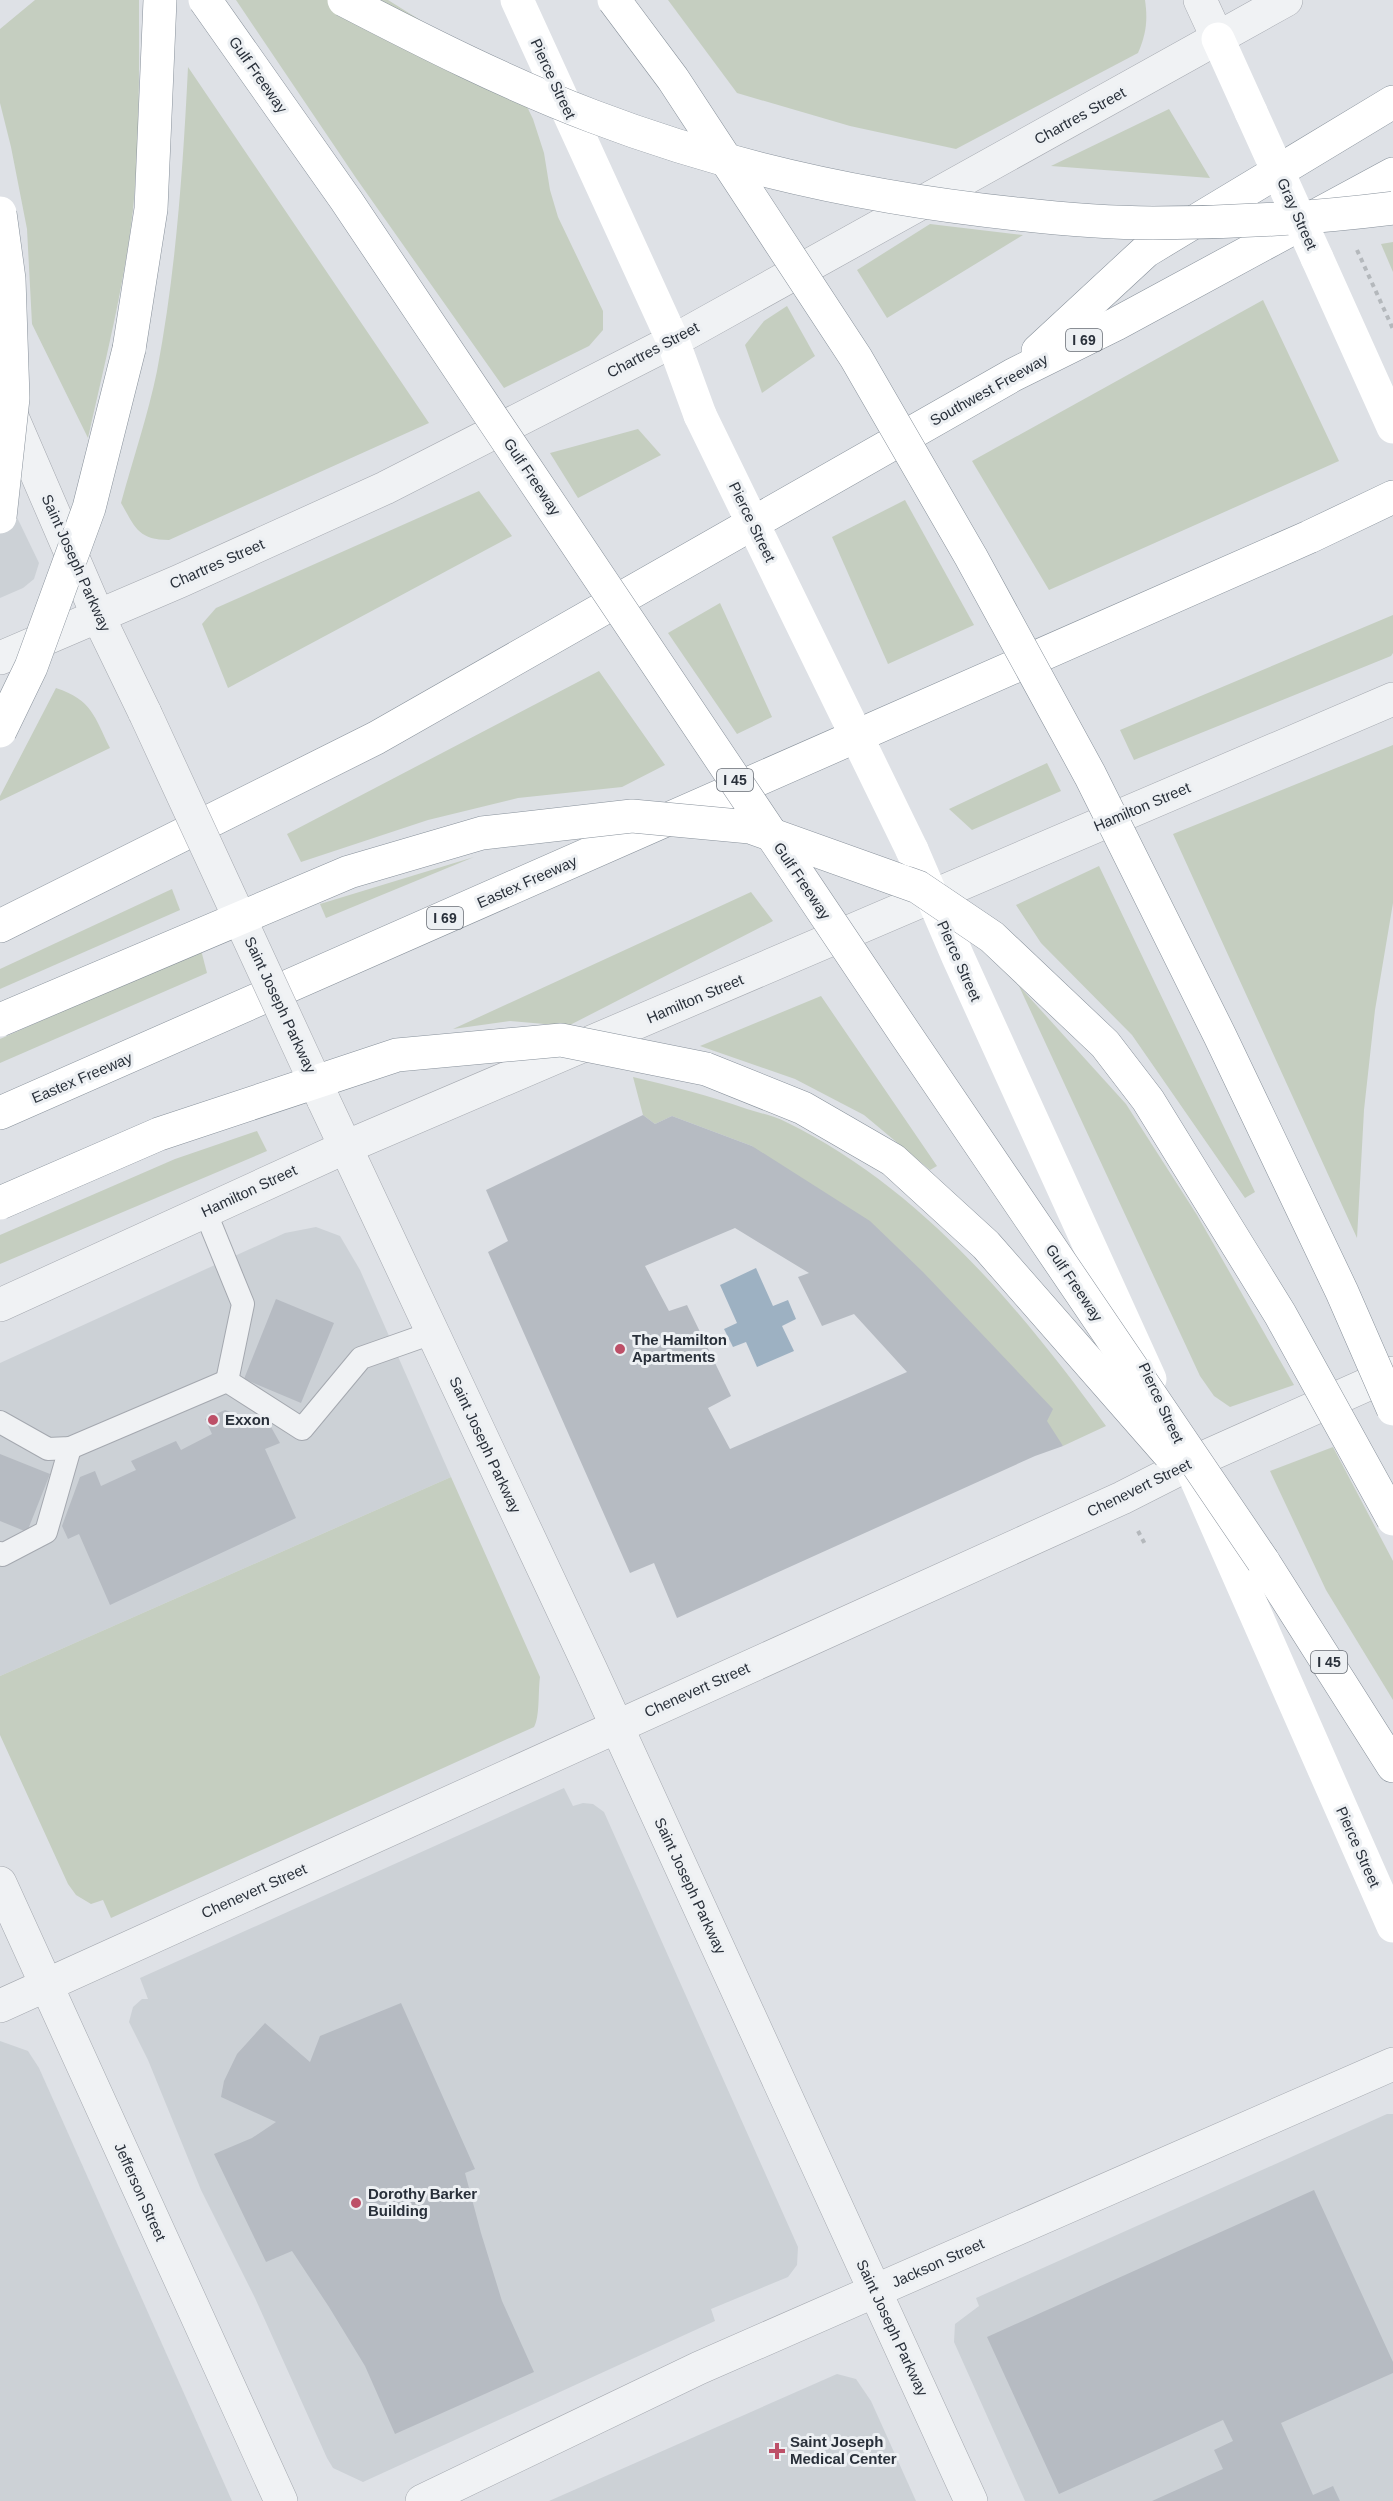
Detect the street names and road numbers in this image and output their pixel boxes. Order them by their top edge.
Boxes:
street label: Gulf Freeway [226,33,291,117]
street label: Pierce Street [527,36,580,122]
street label: Chartres Street [1031,83,1129,148]
street label: Gray Street [1274,175,1321,253]
street label: Chartres Street [604,318,702,381]
road number: I 69 [1066,329,1102,351]
street label: Southwest Freeway [927,350,1051,429]
street label: Gulf Freeway [500,435,565,519]
street label: Pierce Street [726,479,779,565]
street label: Saint Joseph Parkway [39,492,115,634]
street label: Chartres Street [167,535,267,592]
road number: I 45 [717,769,753,791]
street label: Hamilton Street [1091,778,1193,835]
street label: Gulf Freeway [770,839,835,923]
street label: Eastex Freeway [474,852,580,911]
road number: I 69 [427,907,463,929]
street label: Pierce Street [934,918,985,1005]
street label: Saint Joseph Parkway [241,934,320,1076]
street label: Hamilton Street [644,970,746,1027]
street label: Eastex Freeway [29,1049,135,1106]
street label: Hamilton Street [198,1161,300,1220]
street label: Gulf Freeway [1042,1241,1107,1325]
street label: Pierce Street [1135,1360,1188,1446]
street label: Saint Joseph Parkway [446,1374,525,1516]
street label: Chenevert Street [1084,1455,1194,1520]
road number: I 45 [1311,1651,1347,1673]
street label: Chenevert Street [642,1658,753,1720]
street label: Pierce Street [1333,1804,1384,1891]
street label: Saint Joseph Parkway [651,1815,730,1957]
street label: Chenevert Street [199,1859,310,1921]
street label: Jefferson Street [111,2140,170,2244]
street label: Jackson Street [889,2234,987,2290]
street label: Saint Joseph Parkway [853,2257,932,2399]

